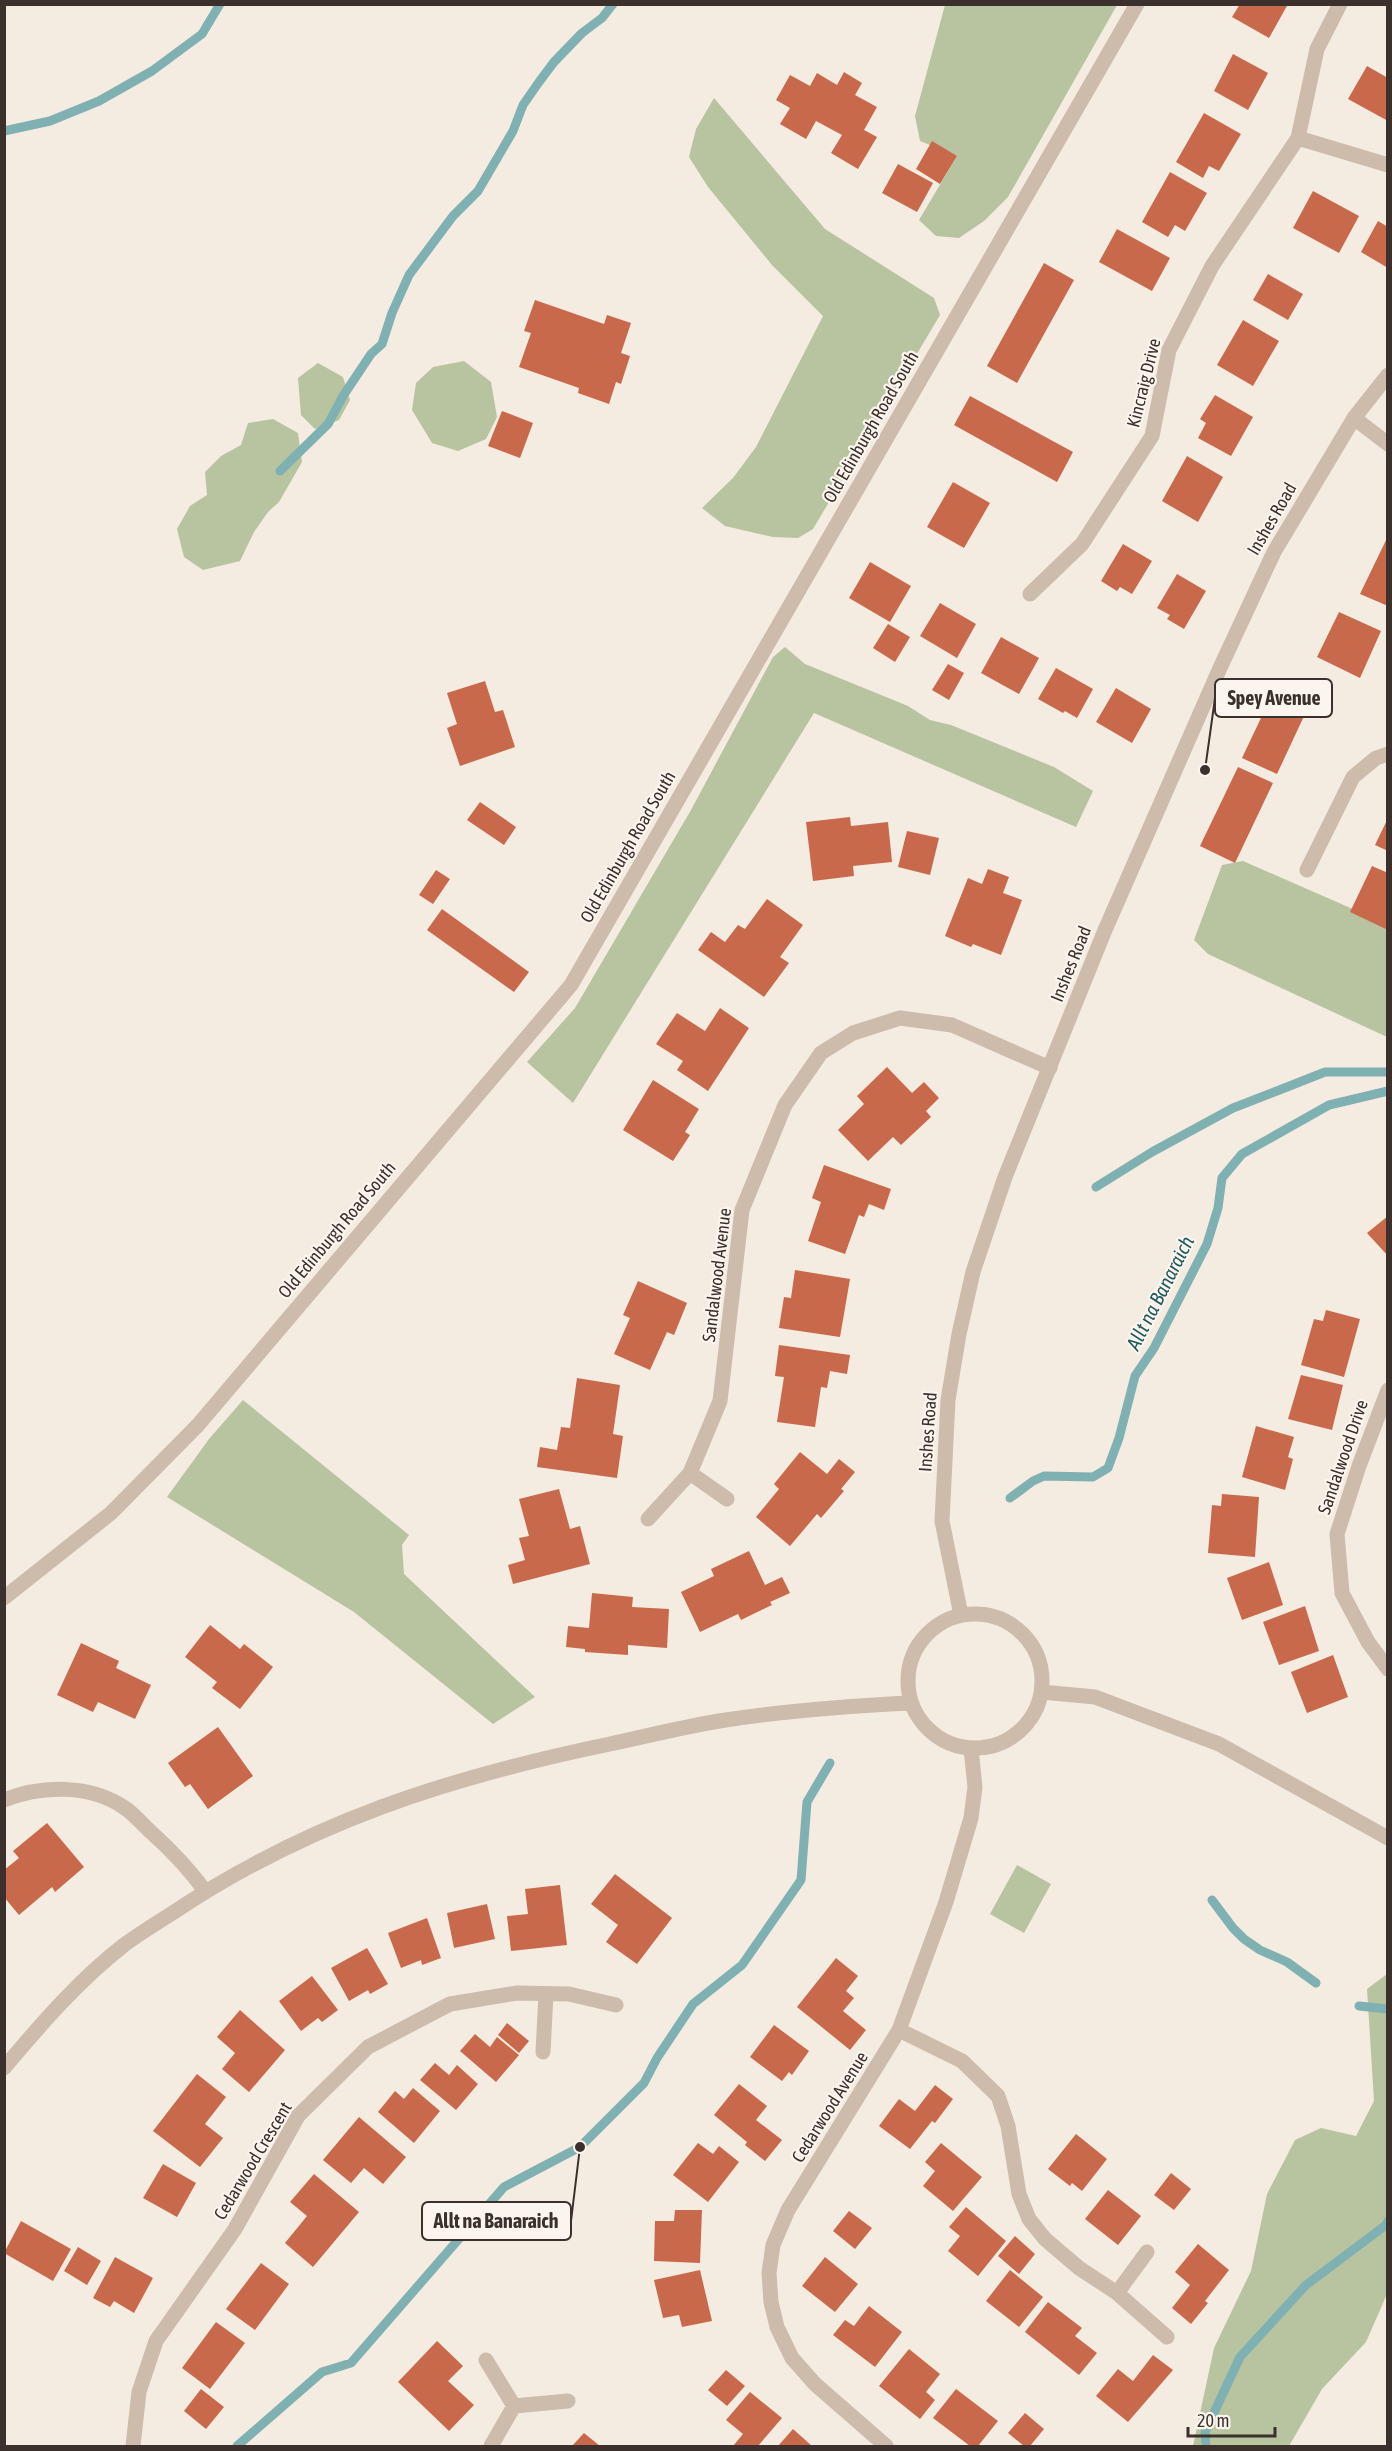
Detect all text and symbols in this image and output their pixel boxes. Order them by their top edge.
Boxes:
street label: Kincraig Drive [1122,336,1165,430]
street label: Old Edinburgh Road South [819,347,923,506]
street label: Inshes Road [1243,479,1301,559]
callout: Spey Avenue [1215,679,1332,717]
text: Spey Avenue [1227,686,1321,709]
street label: Old Edinburgh Road South [576,767,680,926]
street label: Inshes Road [1046,923,1095,1005]
street label: Old Edinburgh Road South [273,1157,400,1302]
street label: Sandalwood Avenue [698,1207,735,1343]
water label: Allt na Banaraich [1121,1232,1198,1354]
street label: Inshes Road [914,1391,941,1472]
street label: Sandalwood Drive [1313,1397,1372,1517]
street label: Cedarwood Avenue [787,2047,872,2166]
street label: Cedarwood Crescent [209,2098,296,2223]
callout: Allt na Banaraich [422,2202,571,2240]
text: Allt na Banaraich [433,2209,558,2232]
scale bar [1188,2400,1275,2438]
text: 20 m [1197,2410,1229,2431]

